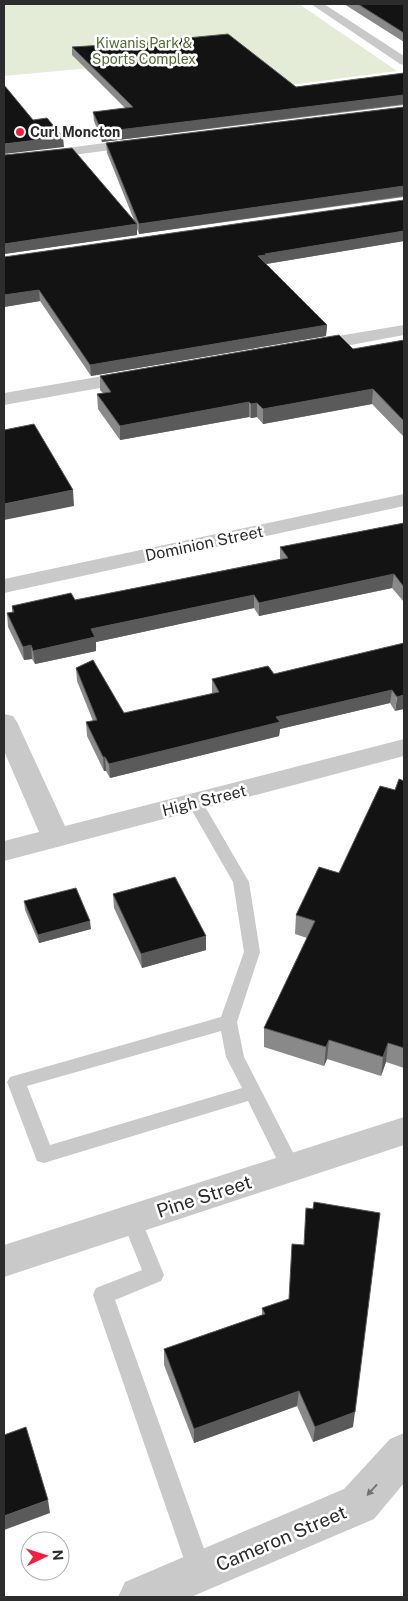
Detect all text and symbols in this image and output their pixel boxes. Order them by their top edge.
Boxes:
park label: Kiwanis Park & Sports Complex [92,35,196,67]
place label: Curl Moncton [30,124,120,140]
marker: Curl Moncton [14,126,26,138]
street label: Dominion Street [143,522,265,565]
street label: High Street [160,781,248,820]
street label: Pine Street [154,1170,254,1222]
one-way arrow [366,1484,378,1496]
street label: Cameron Street [212,1501,350,1575]
north arrow [20,1531,70,1581]
text: N [50,1549,66,1561]

